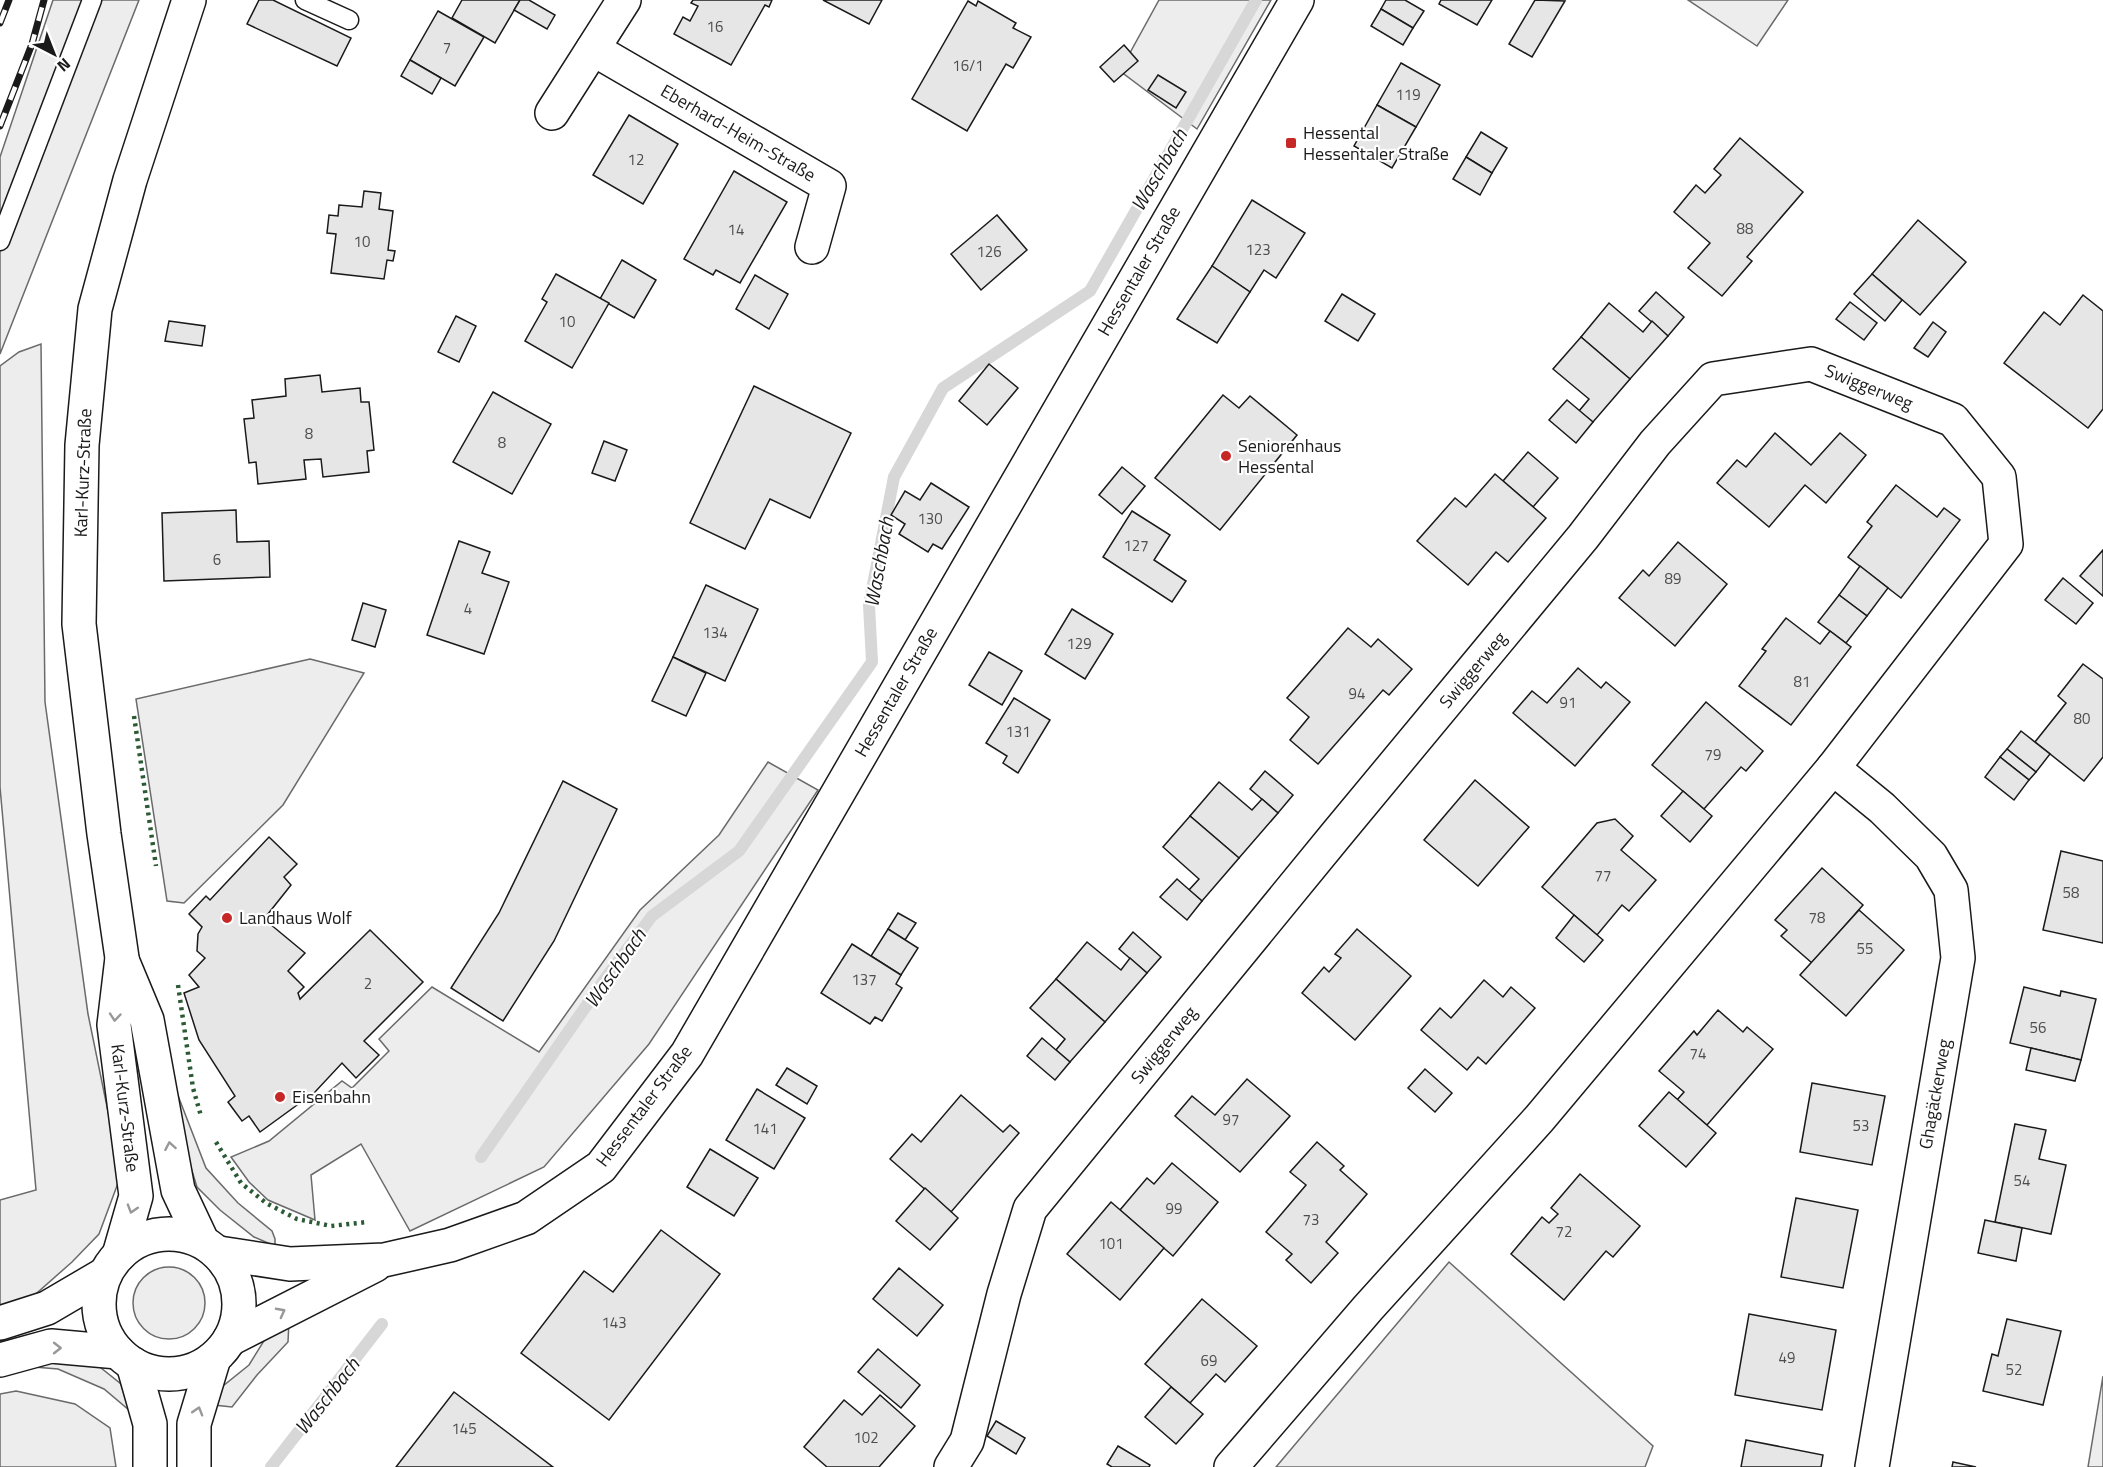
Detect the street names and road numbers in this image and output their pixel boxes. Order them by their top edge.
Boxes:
street label: Eberhard-Heim-Straße [656,77,821,188]
street label: Hessentaler Straße [1090,201,1187,341]
street label: Swiggerweg [1821,357,1917,416]
street label: Karl-Kurz-Straße [67,408,98,538]
street label: Hessentaler Straße [847,622,944,762]
street label: Swiggerweg [1432,625,1513,714]
street label: Swiggerweg [1124,1000,1203,1089]
street label: Ghagäckerweg [1912,1037,1957,1151]
street label: Hessentaler Straße [589,1039,698,1172]
street label: Karl-Kurz-Straße [104,1042,147,1174]

